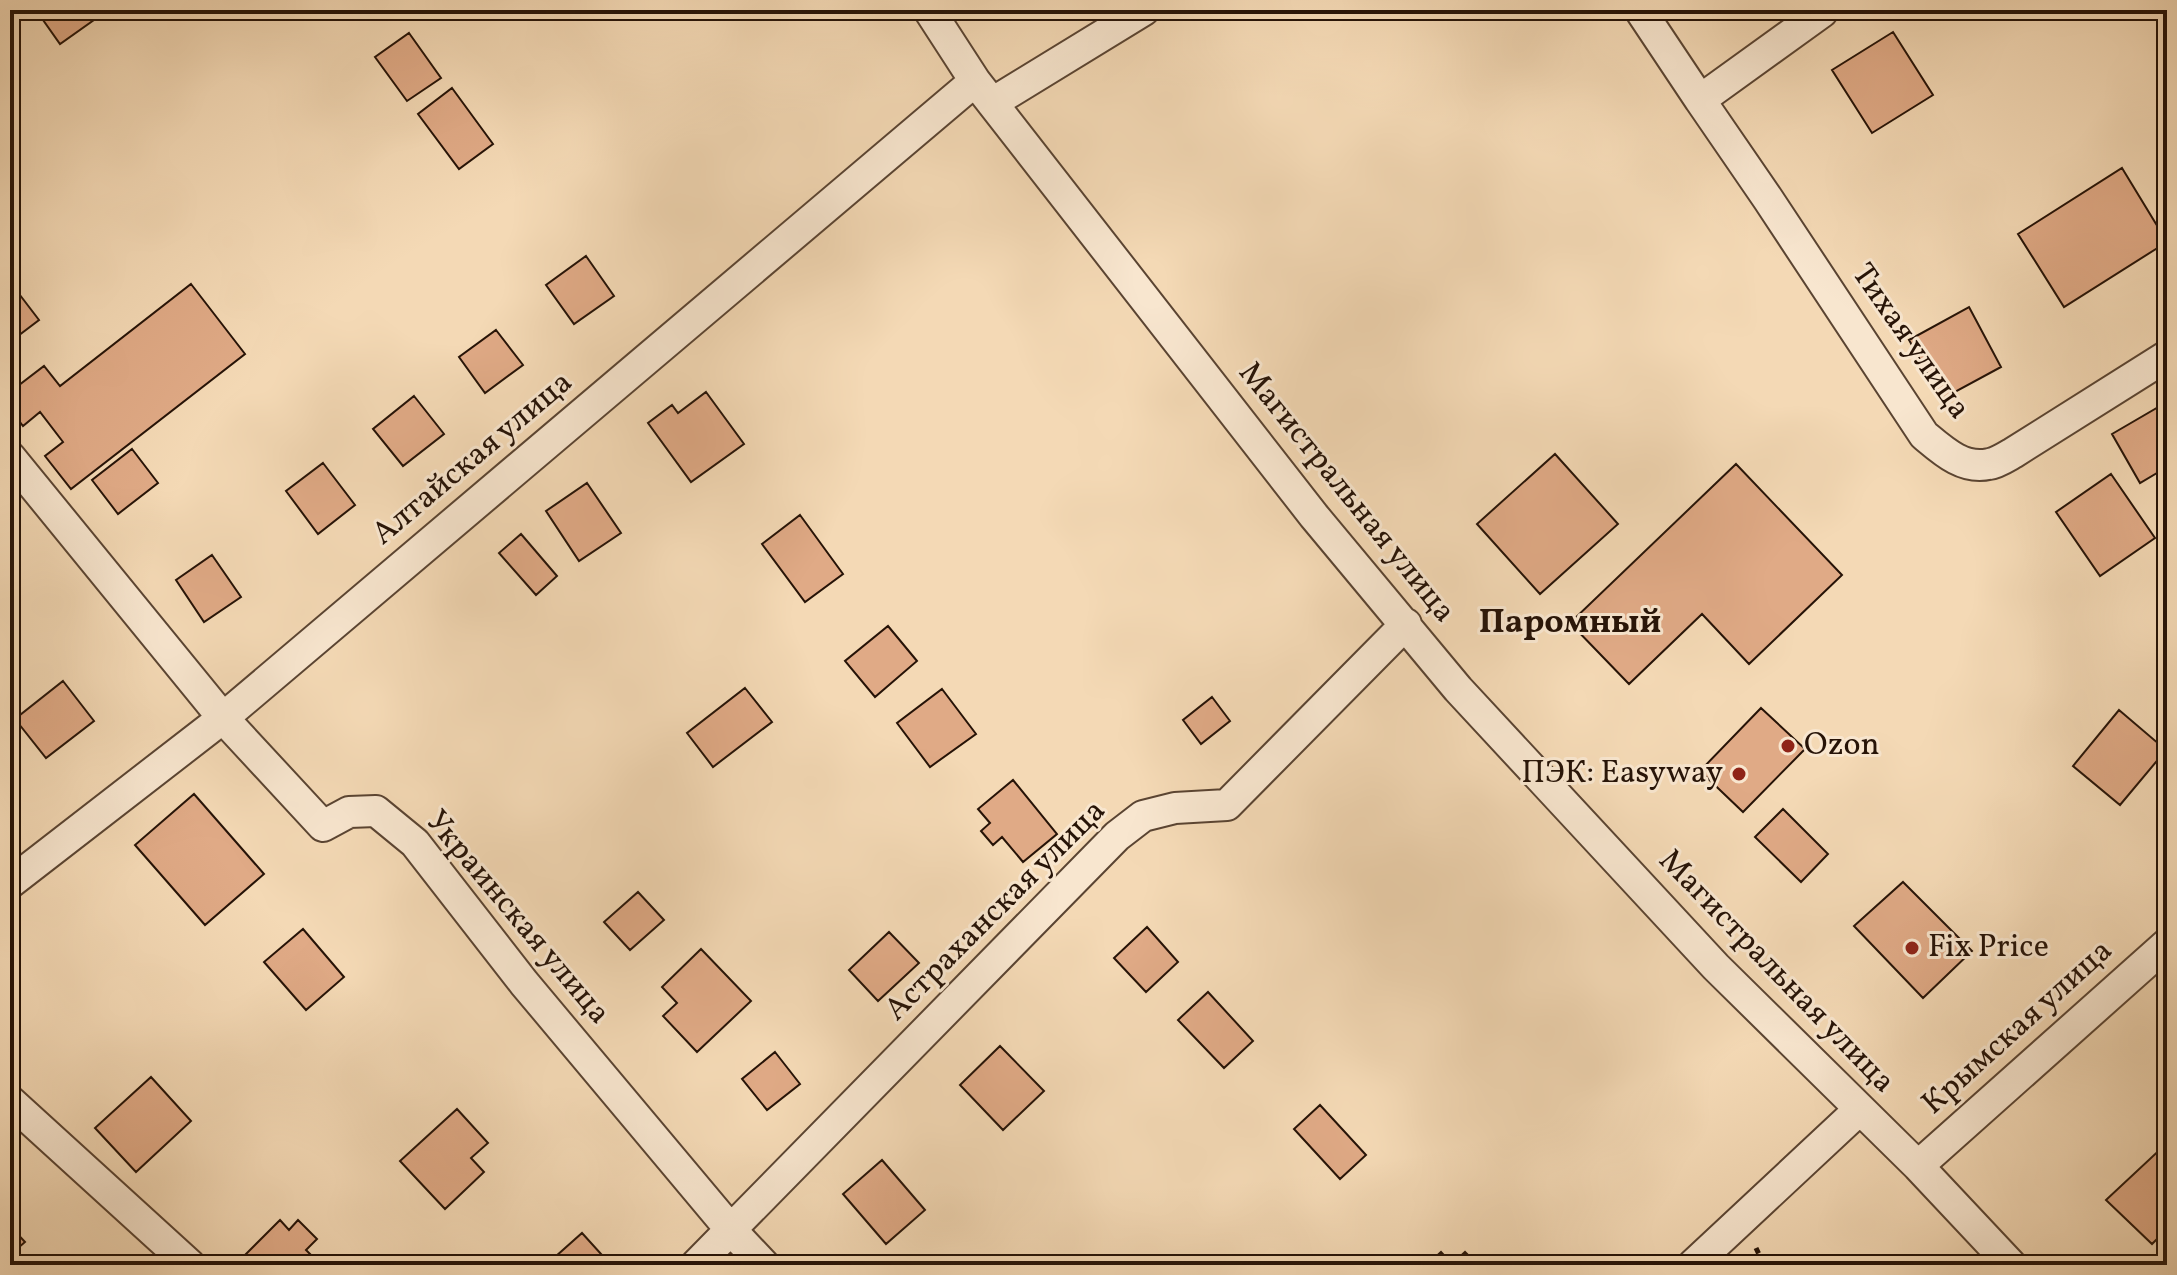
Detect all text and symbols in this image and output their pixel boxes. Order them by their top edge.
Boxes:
street label: Тихая улица [1840,255,1980,429]
street label: Магистральная улица [1227,353,1465,633]
street label: Алтайская улица [363,362,583,556]
district label: Паромный [1479,600,1661,647]
place label: Ozon [1804,724,1880,768]
marker: Ozon [1779,737,1797,755]
place label: ПЭК: Easyway [1521,752,1723,796]
marker: ПЭК: Easyway [1730,765,1748,783]
street label: Астраханская улица [875,790,1117,1032]
street label: Украинская улица [414,801,620,1035]
street label: Магистральная улица [1648,840,1904,1104]
place label: Fix Price [1928,926,2049,970]
street label: Крымская улица [1913,930,2123,1126]
marker: Fix Price [1903,939,1921,957]

